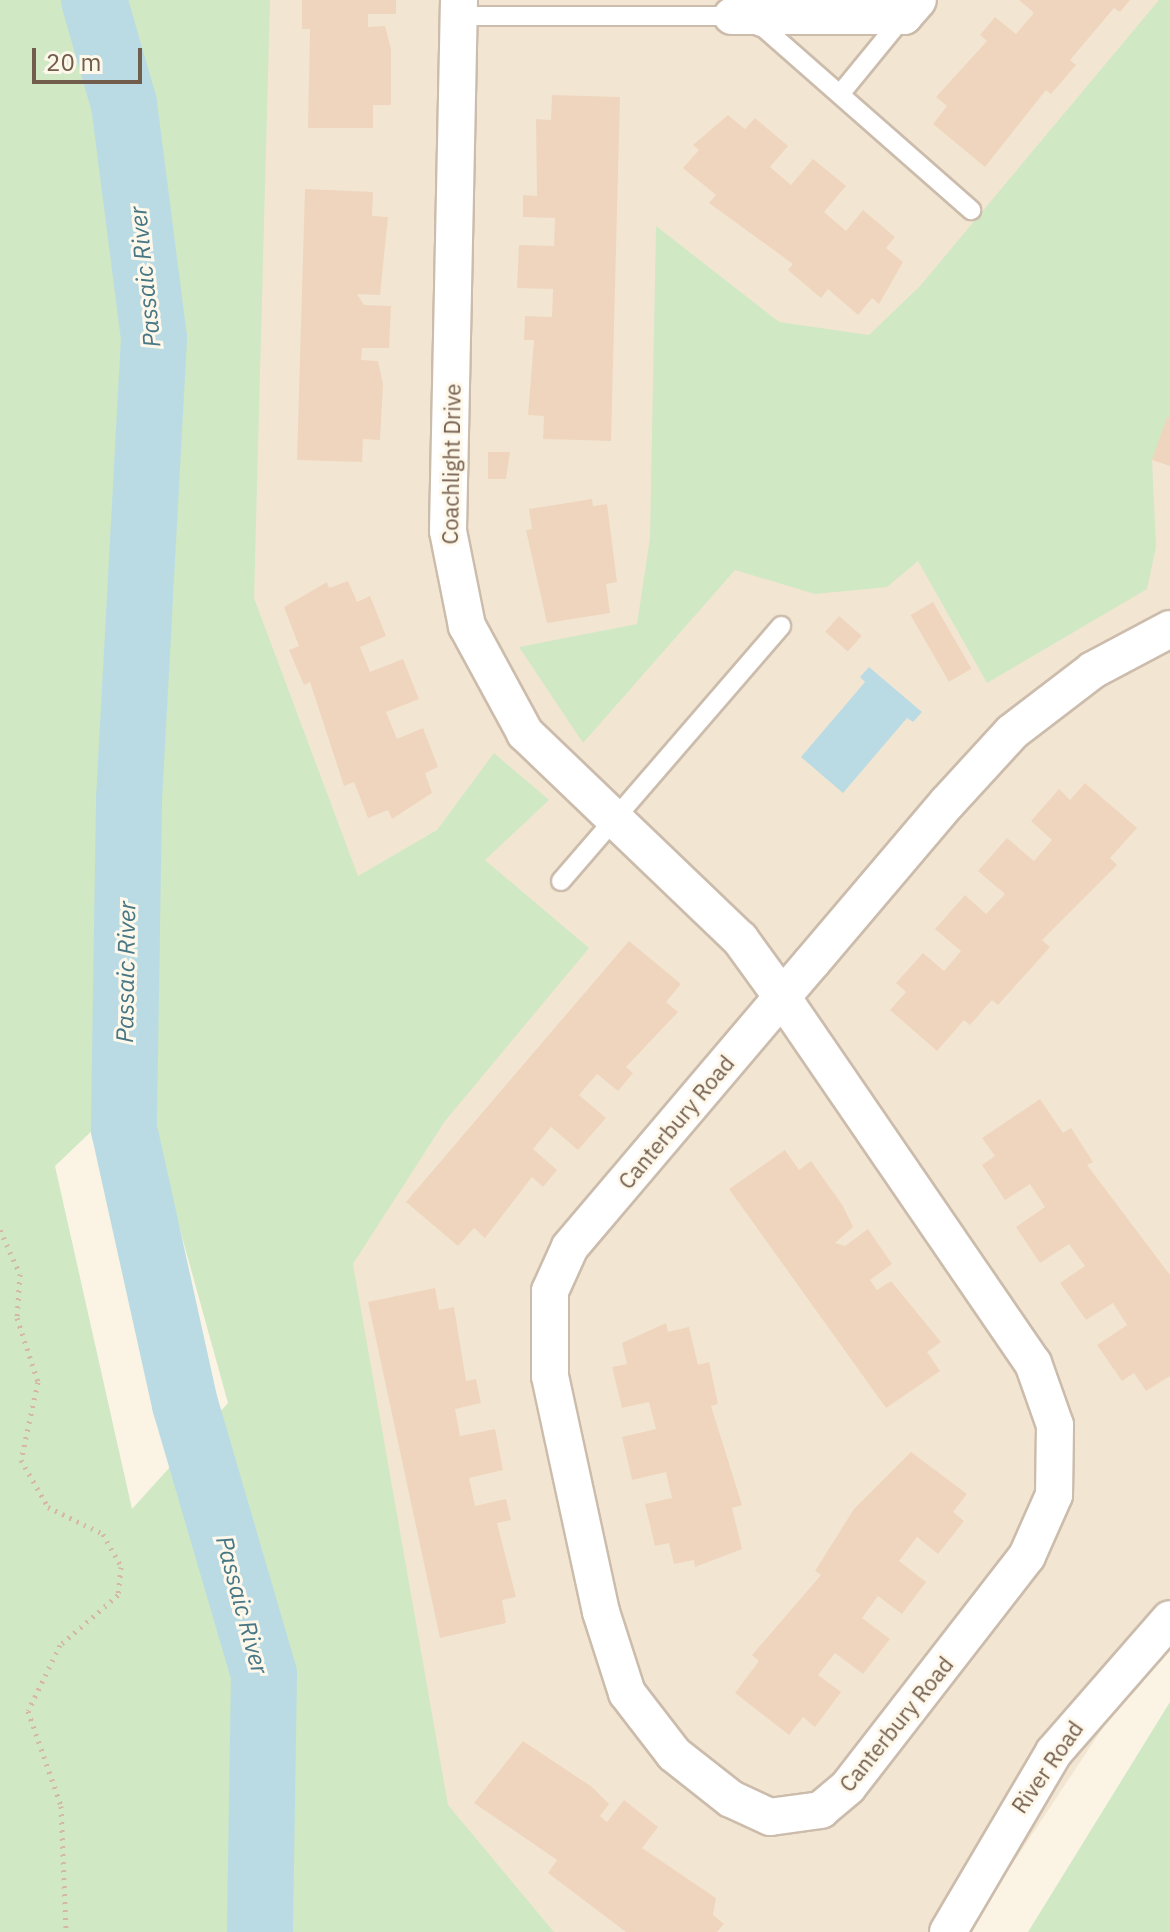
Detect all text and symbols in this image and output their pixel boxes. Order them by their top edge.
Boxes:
scale bar [36,32,146,82]
text: 20 m [46,46,101,78]
water label: Passaic River [123,205,167,349]
street label: Coachlight Drive [436,383,466,545]
water label: Passaic River [110,901,142,1043]
street label: Canterbury Road [613,1050,739,1194]
water label: Passaic River [210,1533,274,1677]
street label: Canterbury Road [834,1651,958,1797]
street label: River Road [1006,1716,1088,1818]

